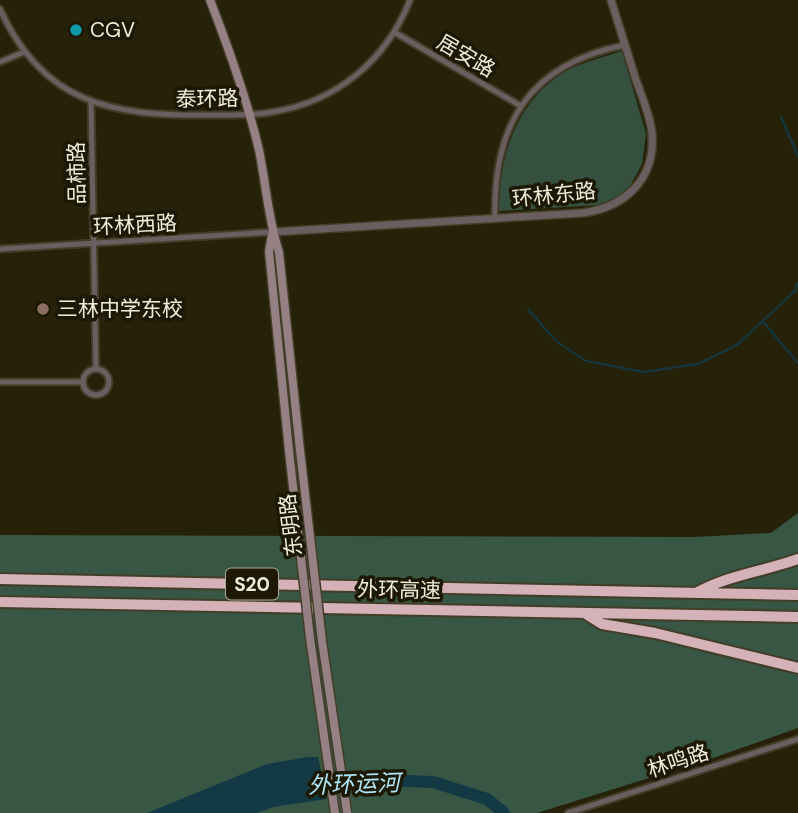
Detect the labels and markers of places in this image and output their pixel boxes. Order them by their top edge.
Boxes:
place label: CGV [90,16,135,44]
marker: CGV [68,22,84,38]
place label: 三林中学东校 [57,295,183,323]
marker: 三林中学东校 [35,301,51,317]

